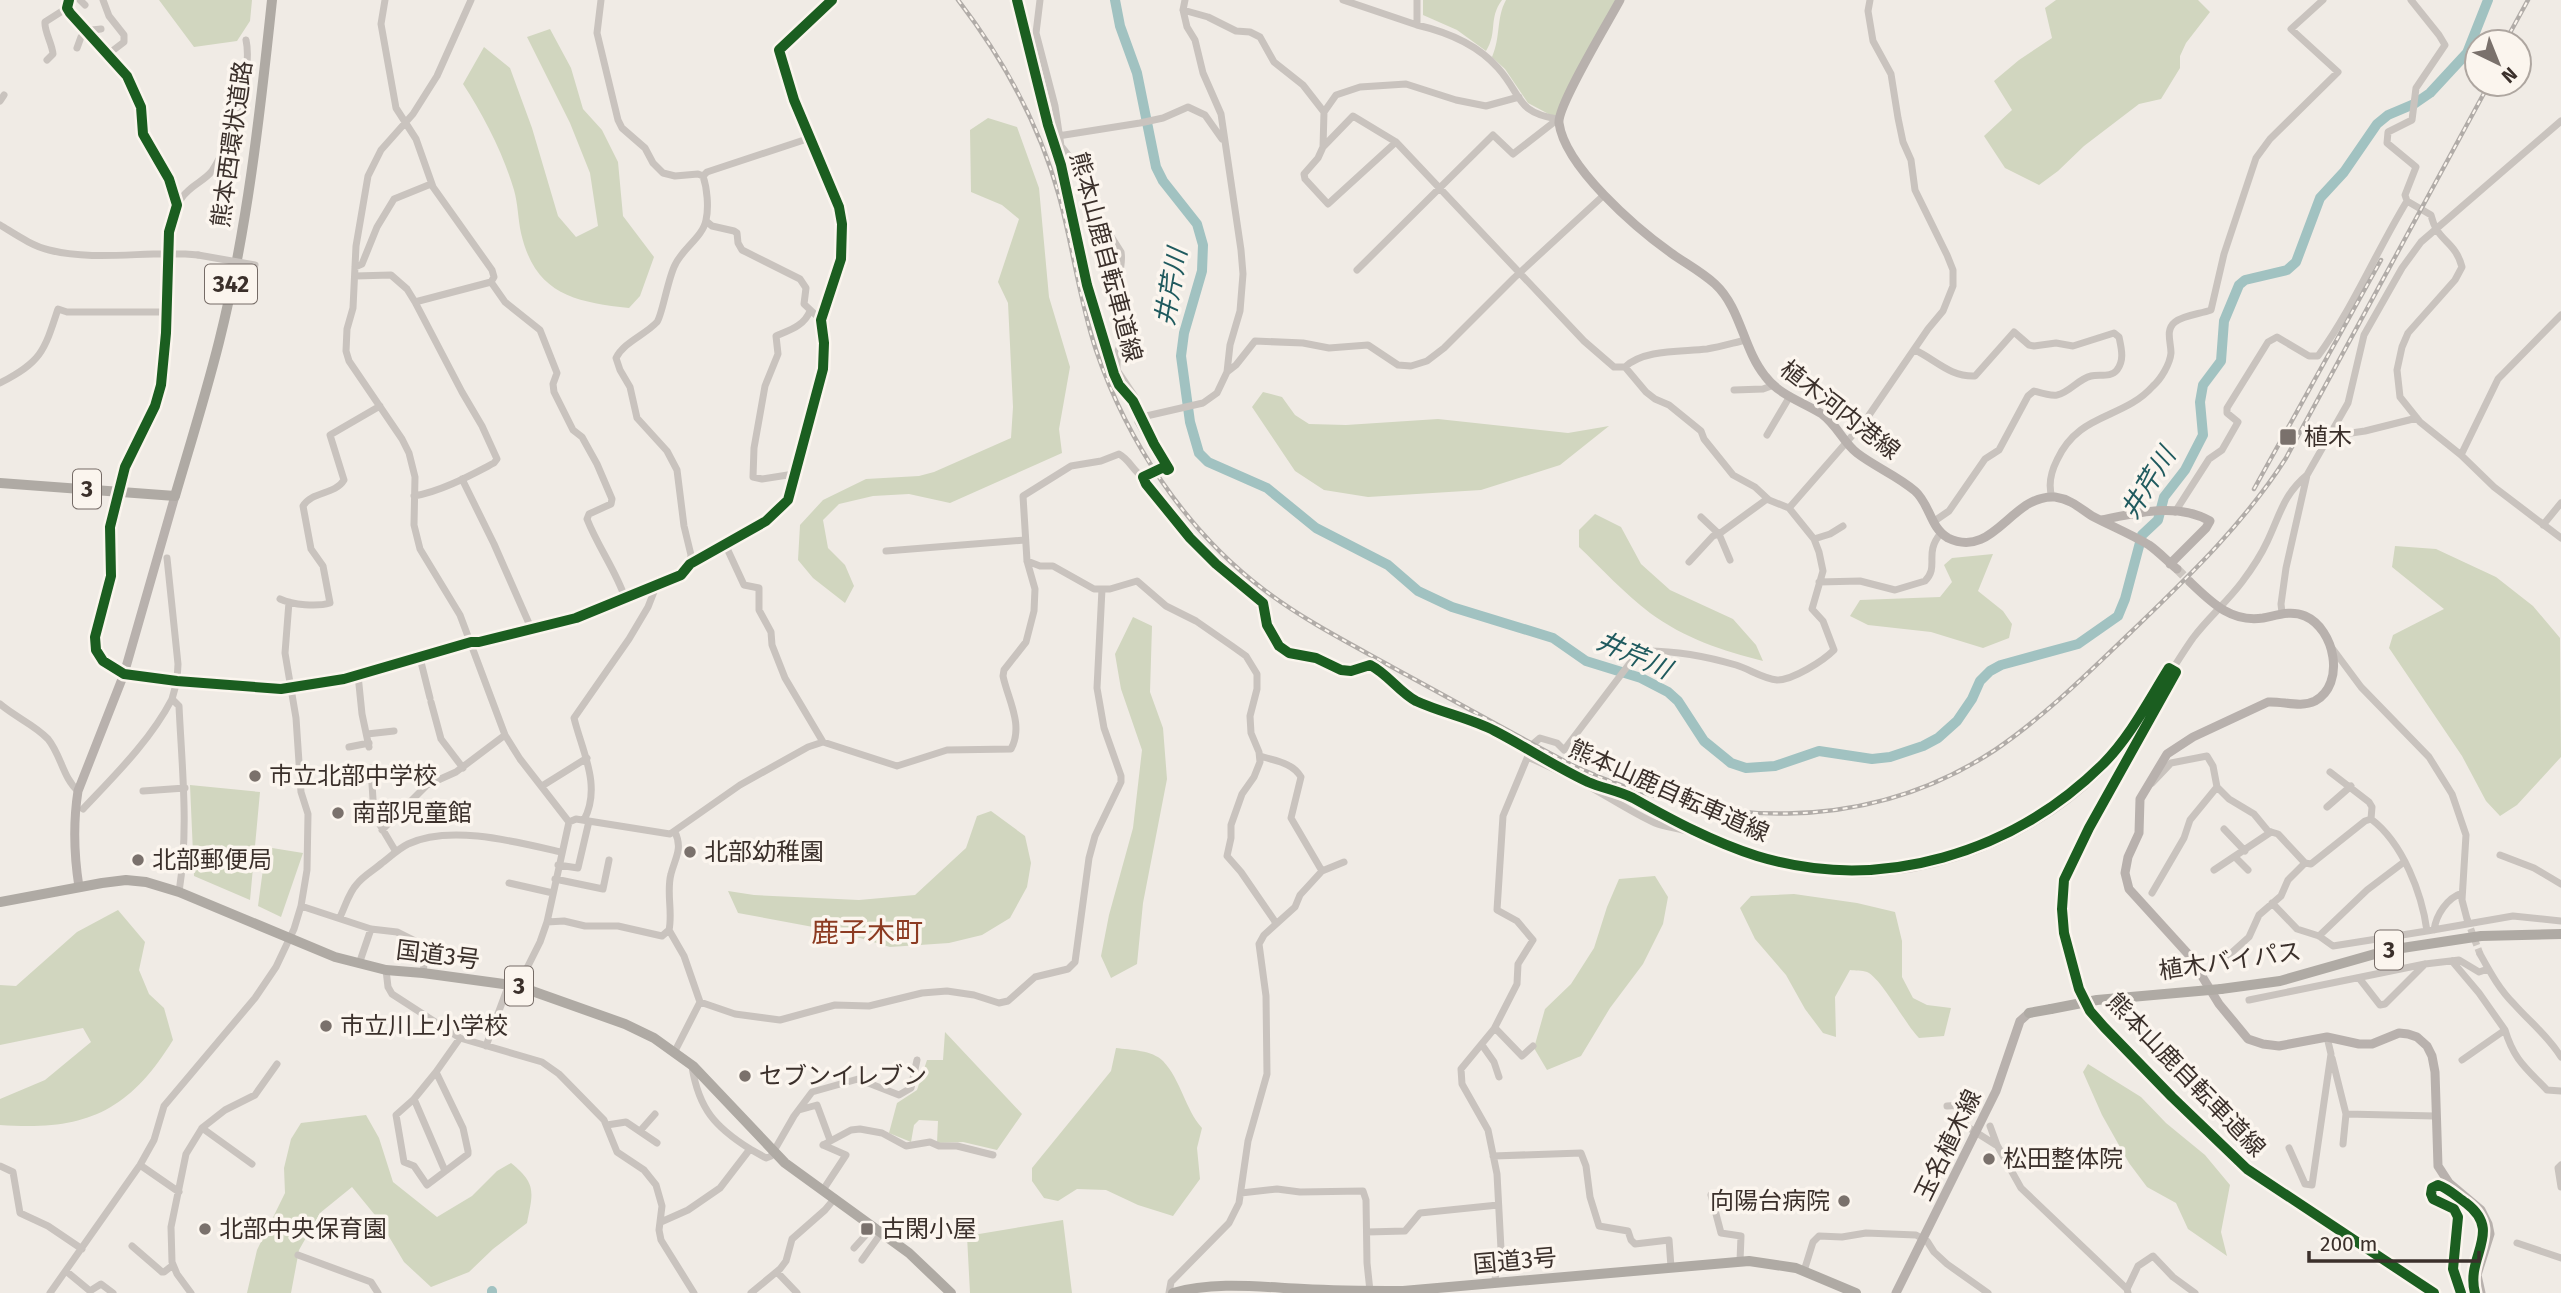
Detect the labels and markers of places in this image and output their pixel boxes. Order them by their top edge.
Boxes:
place label: 植木 [2304,423,2352,451]
marker: 植木 [2278,427,2298,447]
place label: 市立北部中学校 [269,762,437,790]
marker: 市立北部中学校 [247,768,263,784]
place label: 南部児童館 [352,799,472,827]
marker: 南部児童館 [330,805,346,821]
place label: 北部幼稚園 [704,838,824,866]
marker: 北部幼稚園 [682,844,698,860]
place label: 北部郵便局 [152,846,272,874]
marker: 北部郵便局 [130,852,146,868]
place label: 市立川上小学校 [340,1012,508,1040]
marker: 市立川上小学校 [318,1018,334,1034]
place label: セブンイレブン [759,1062,927,1090]
marker: セブンイレブン [737,1068,753,1084]
place label: 松田整体院 [2003,1145,2123,1173]
marker: 松田整体院 [1981,1151,1997,1167]
place label: 向陽台病院 [1710,1187,1830,1215]
marker: 向陽台病院 [1836,1193,1852,1209]
place label: 北部中央保育園 [219,1215,387,1243]
place label: 古閑小屋 [881,1215,977,1243]
marker: 北部中央保育園 [197,1221,213,1237]
marker: 古閑小屋 [859,1221,875,1237]

